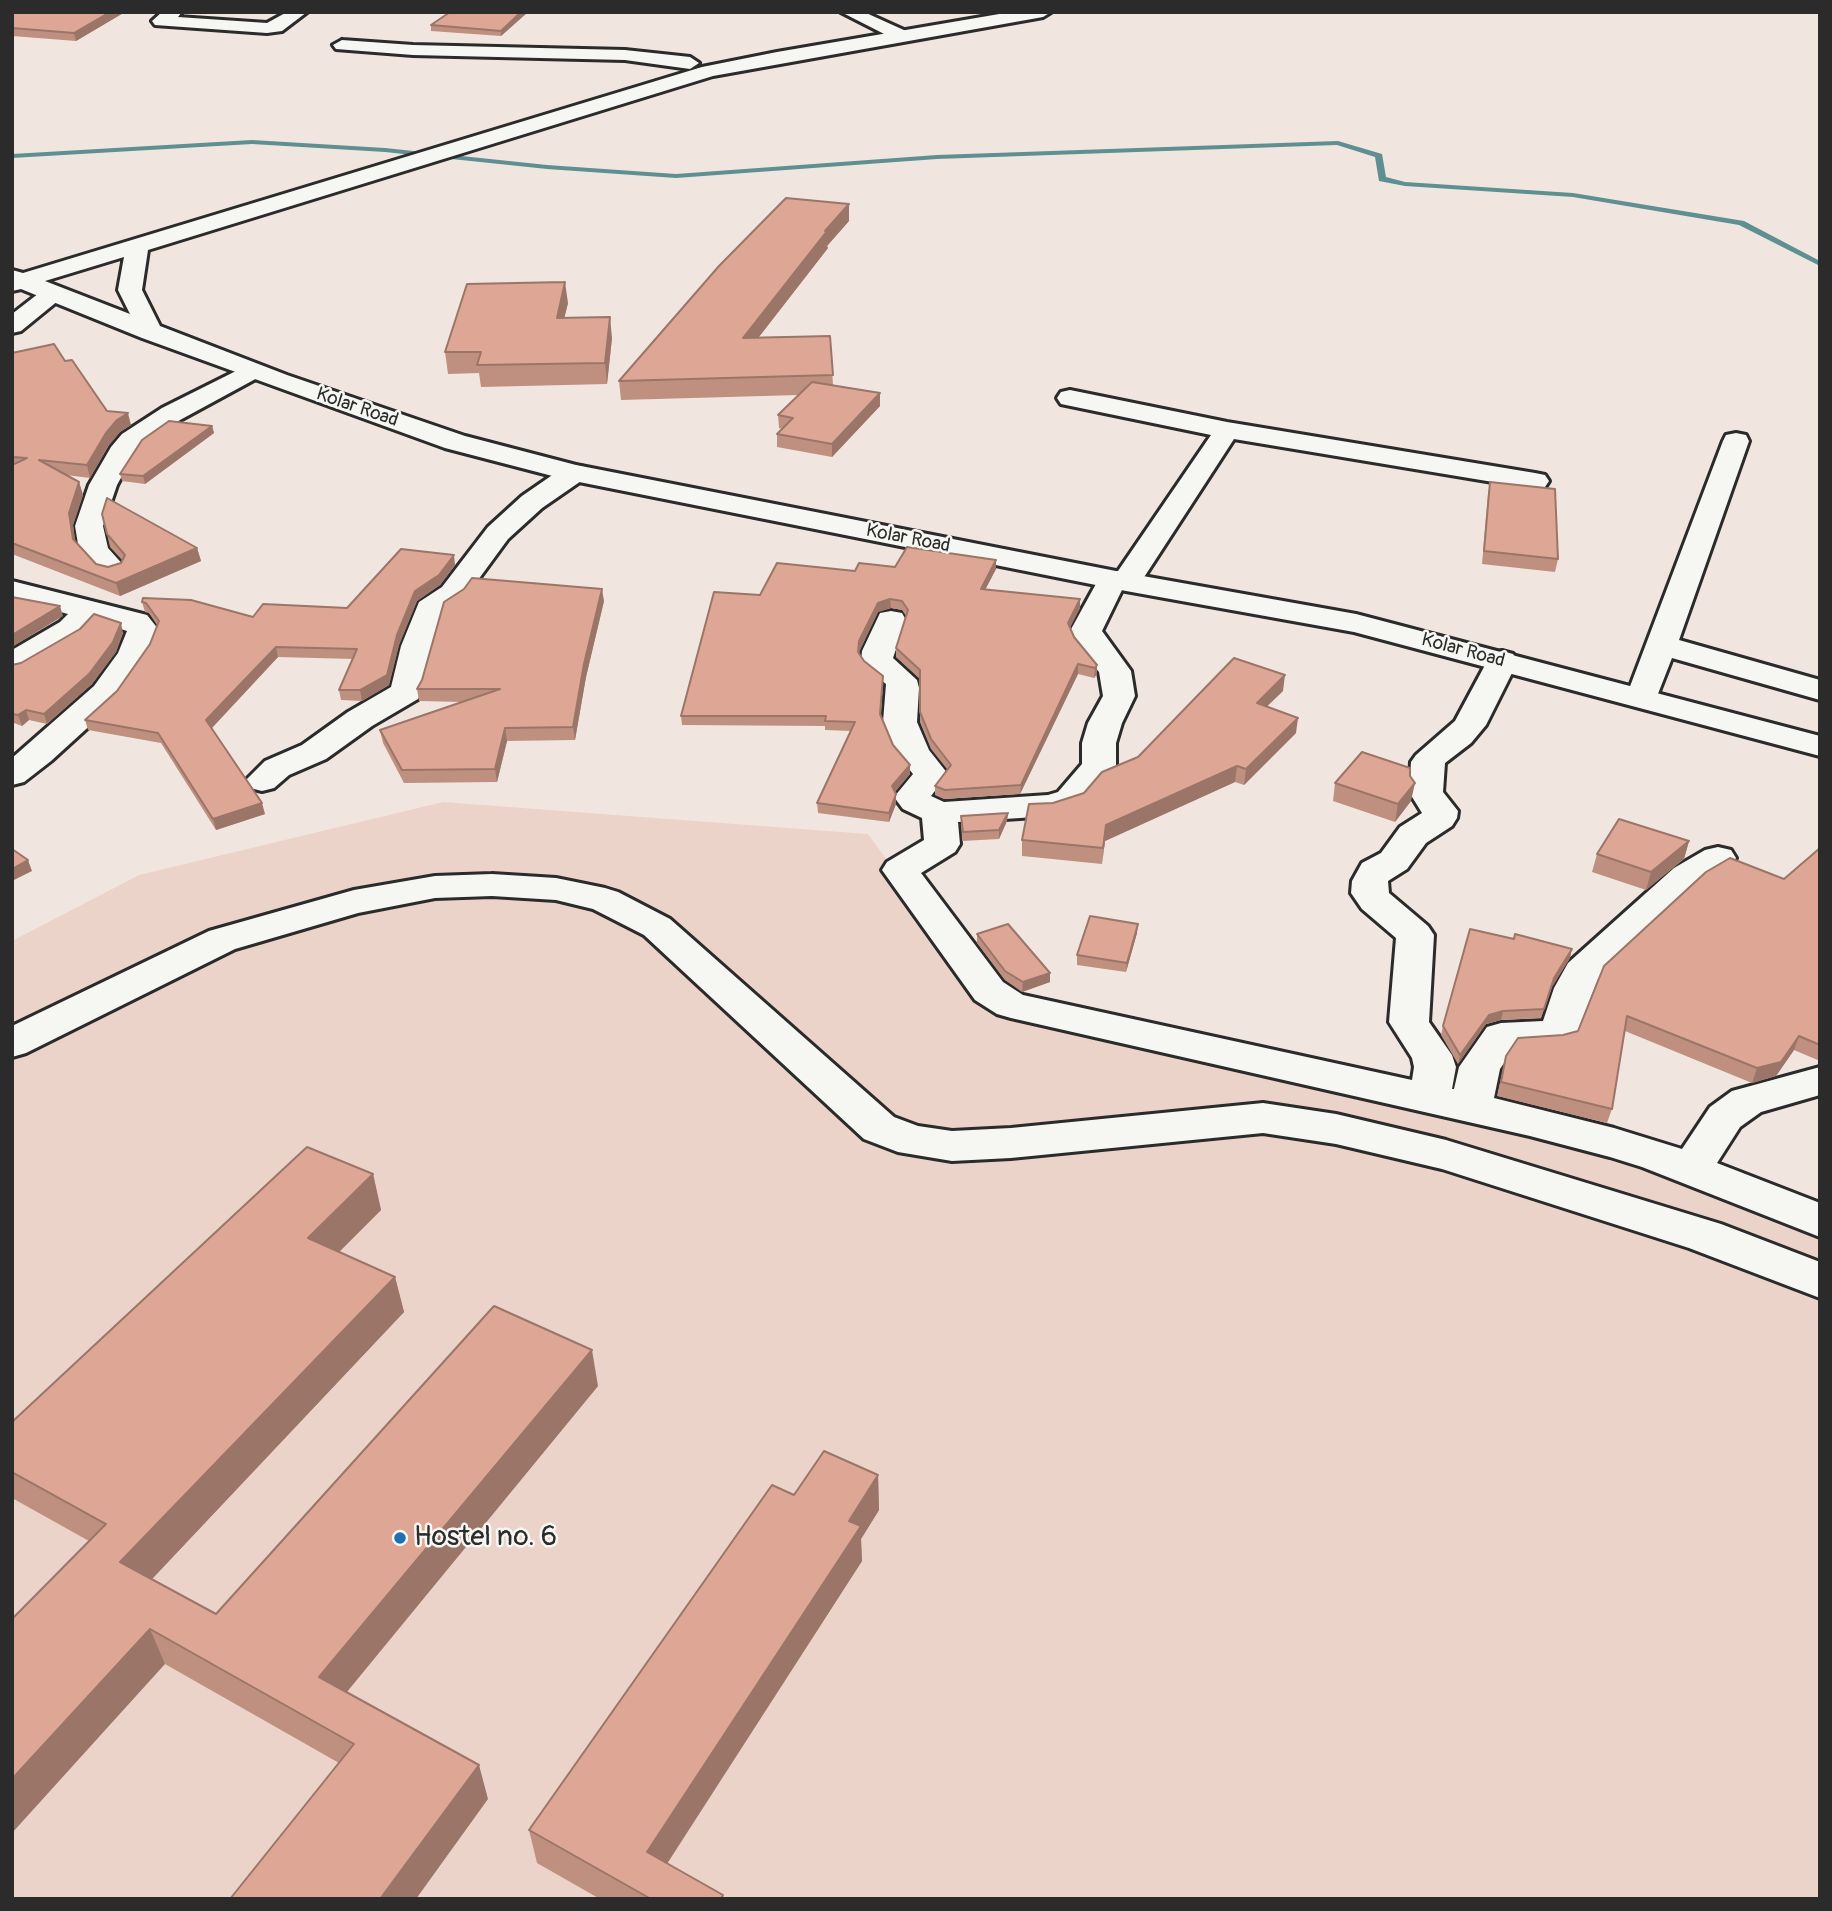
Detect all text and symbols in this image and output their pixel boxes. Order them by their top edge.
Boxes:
street label: Kolar Road [313,383,401,433]
street label: Kolar Road [864,520,952,558]
street label: Kolar Road [1419,629,1507,673]
place label: Hostel no. 6 [414,1521,557,1555]
marker: Hostel no. 6 [392,1530,408,1546]

